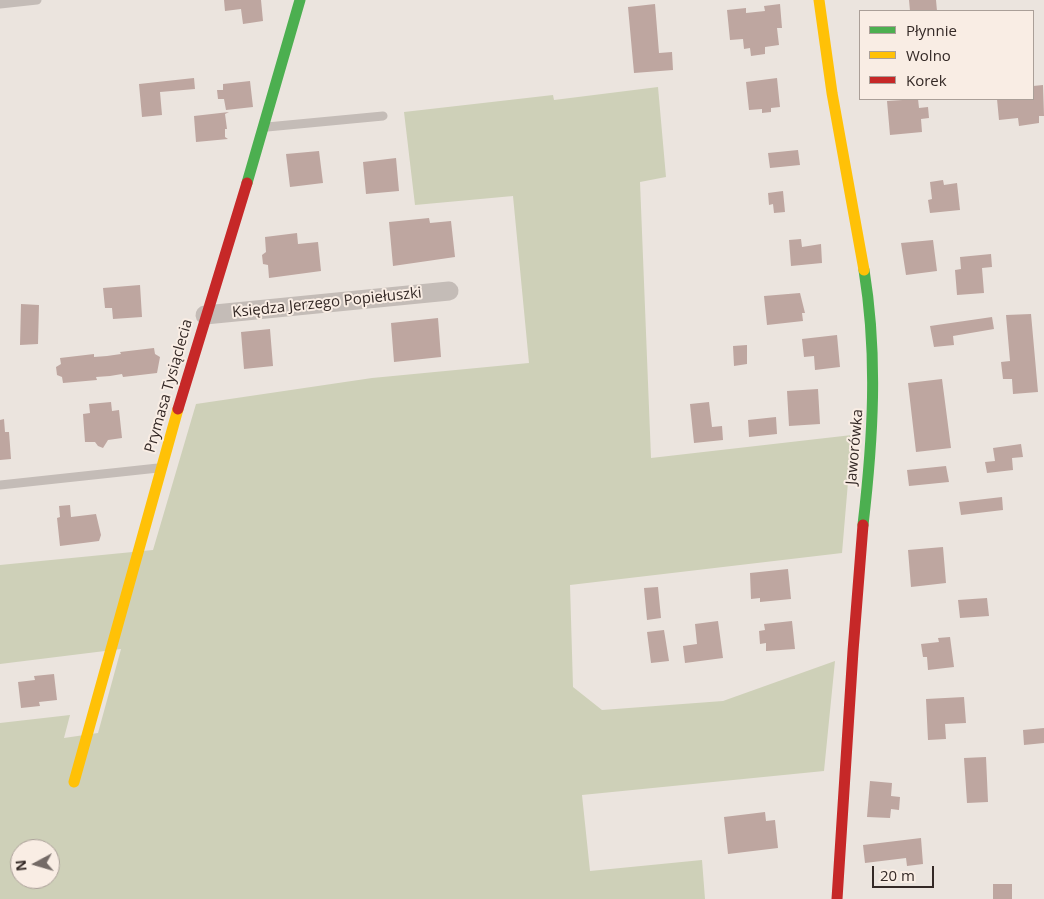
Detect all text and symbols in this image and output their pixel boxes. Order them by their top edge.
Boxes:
legend [859,10,1034,100]
text: Płynnie [906,20,957,40]
text: Wolno [906,45,951,65]
text: Korek [906,70,947,90]
street label: Księdza Jerzego Popiełuszki [231,284,423,322]
street label: Prymasa Tysiąclecia [141,317,197,455]
street label: Jaworówka [843,408,867,486]
north arrow [10,839,60,889]
scale bar [874,856,936,888]
text: N [11,859,31,872]
text: 20 m [880,865,915,885]

